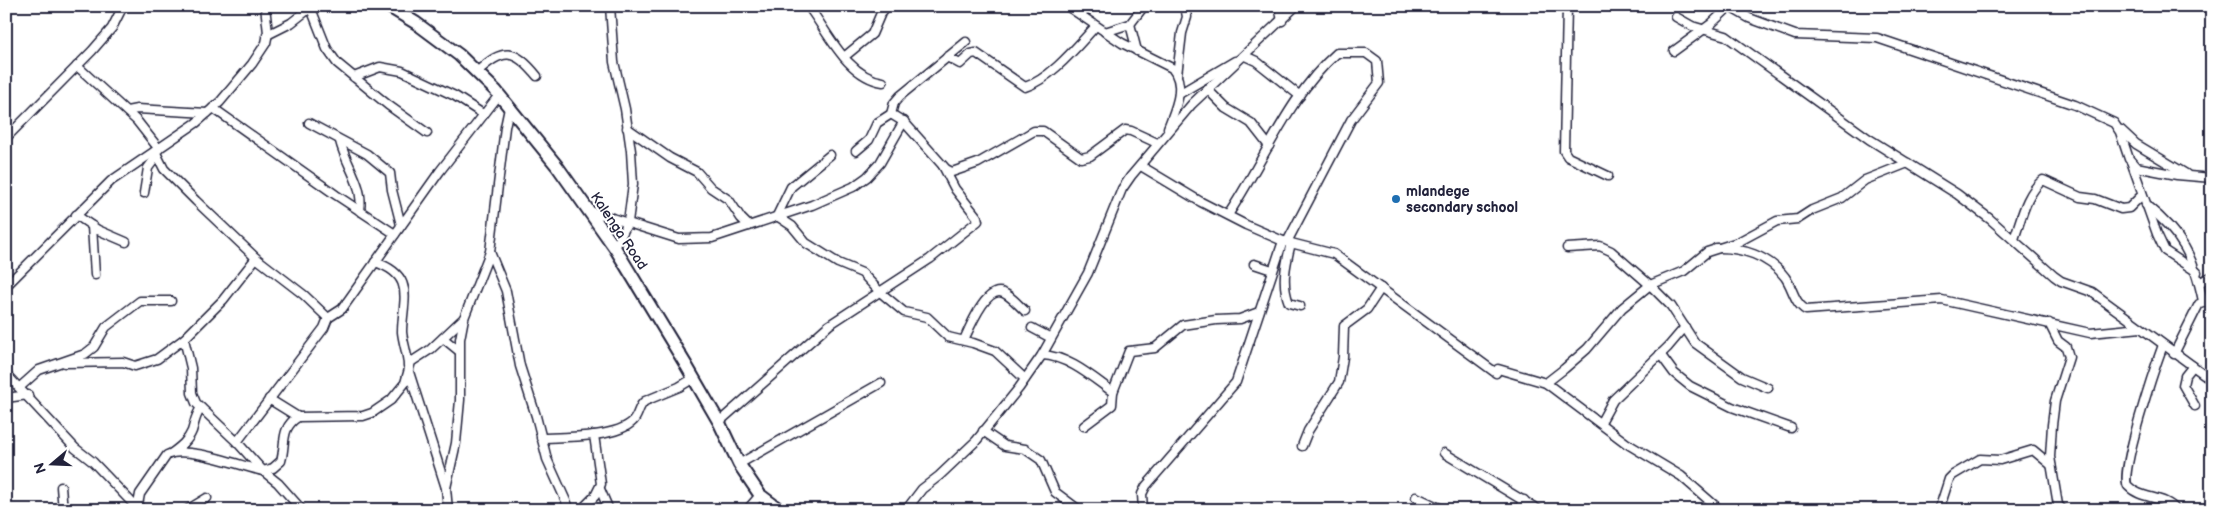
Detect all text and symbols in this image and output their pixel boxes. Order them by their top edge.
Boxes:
place label: mlandege secondary school [1406,183,1518,216]
street label: Kalenga Road [587,189,651,273]
marker: mlandege secondary school [1390,193,1402,205]
north arrow [28,438,78,488]
text: N [30,460,50,476]

